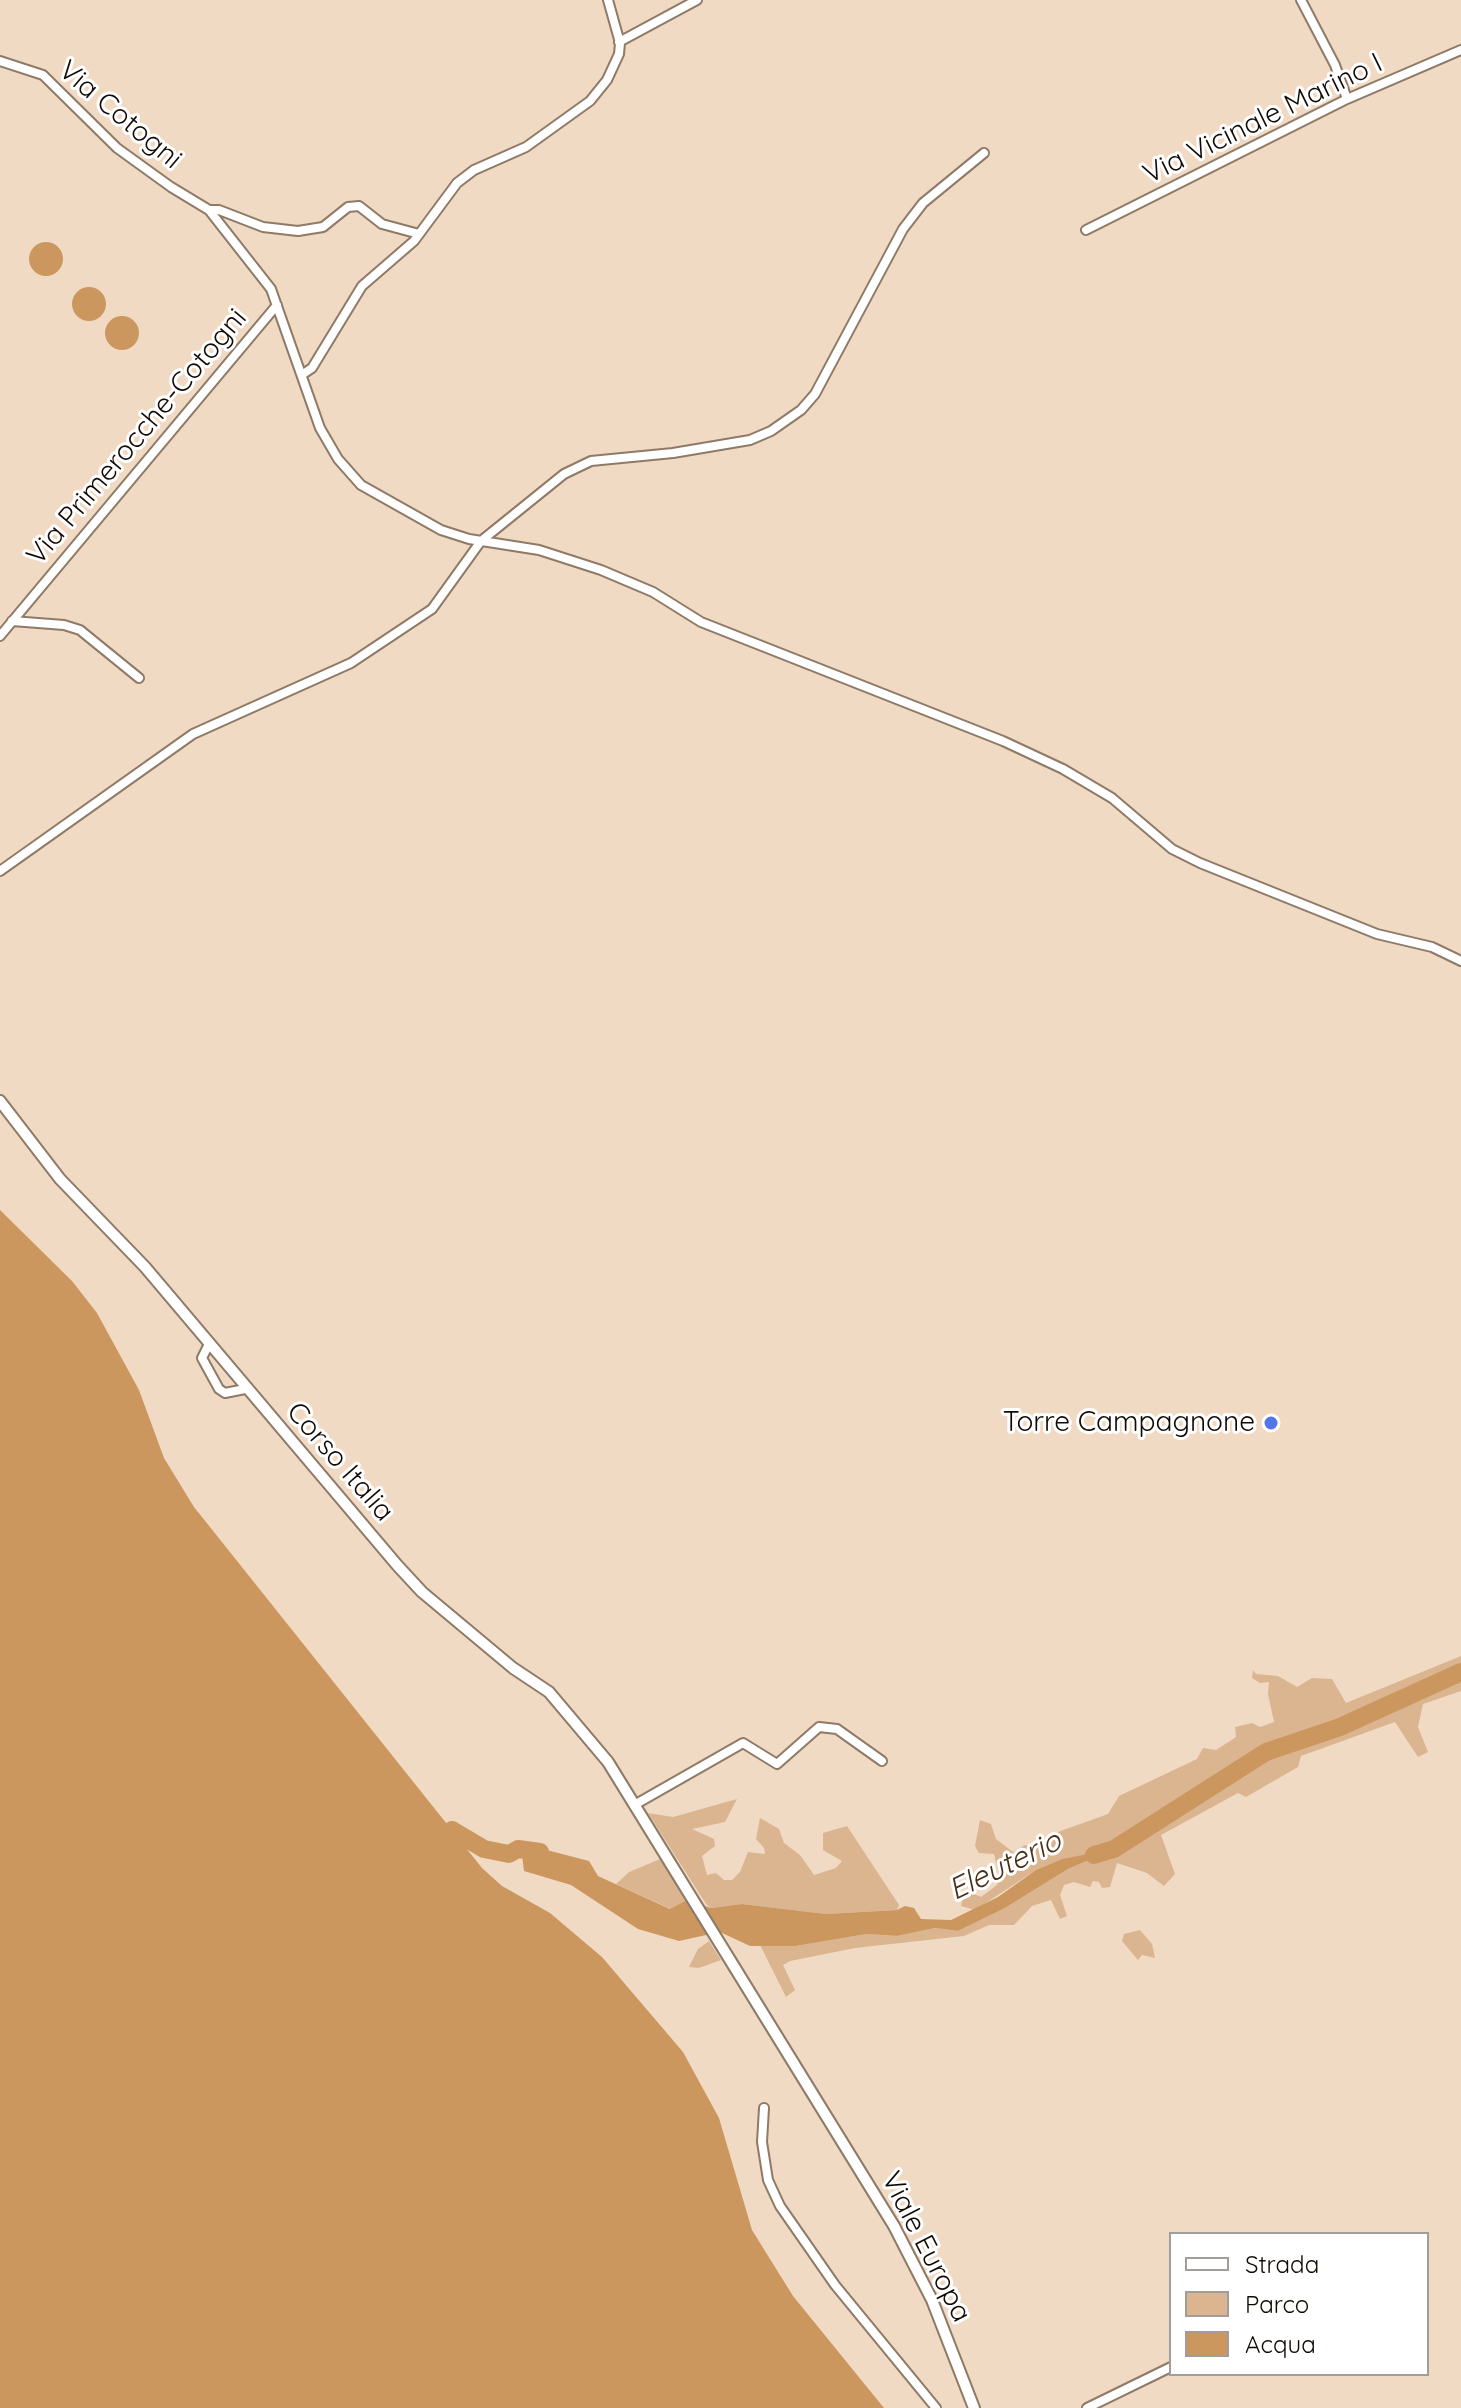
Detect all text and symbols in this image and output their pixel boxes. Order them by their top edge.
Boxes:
street label: Via Vicinale Marino I [1138,47,1388,191]
street label: Via Cotogni [52,54,188,176]
street label: Via Primerocche-Cotogni [20,302,254,572]
street label: Corso Italia [279,1396,401,1528]
place label: Torre Campagnone [1003,1406,1255,1440]
marker: Torre Campagnone [1262,1414,1280,1432]
water label: Eleuterio [943,1823,1067,1909]
street label: Viale Europa [874,2166,978,2328]
legend [1169,2232,1429,2376]
text: Strada [1245,2249,1319,2279]
text: Parco [1245,2289,1309,2319]
text: Acqua [1245,2329,1316,2359]

